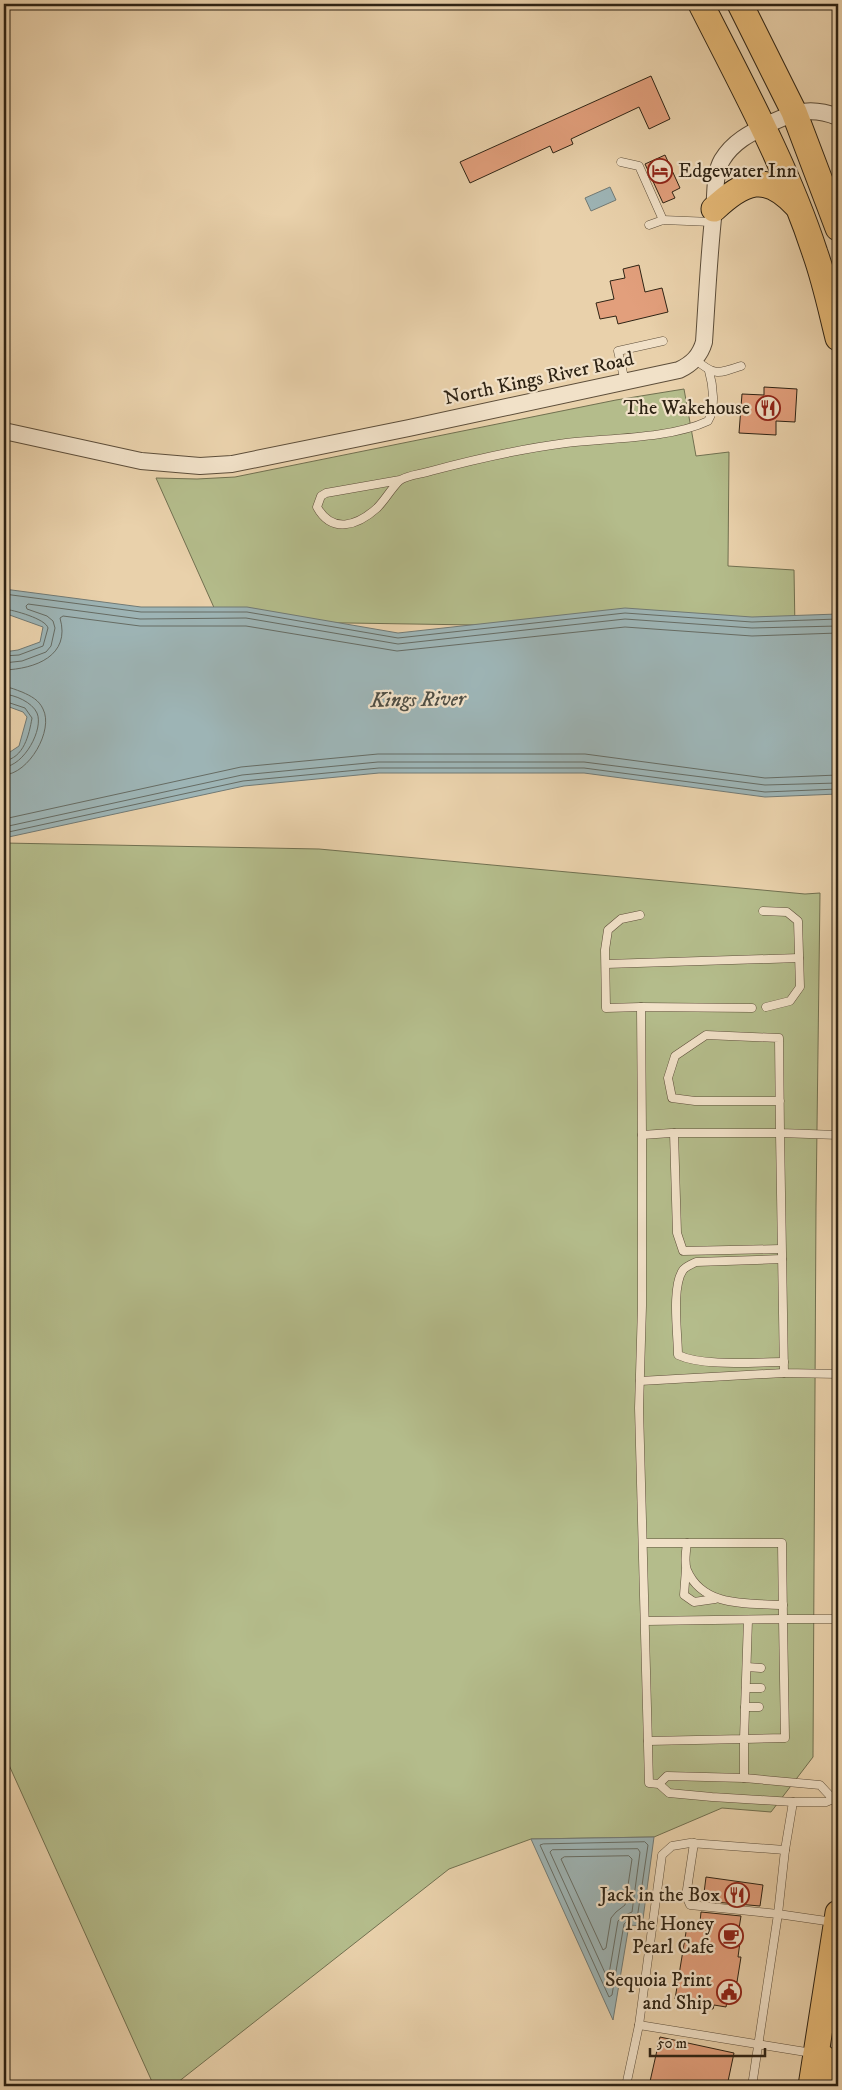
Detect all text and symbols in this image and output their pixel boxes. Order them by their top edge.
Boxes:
hotel icon: Edgewater Inn [647,158,673,184]
place label: Edgewater Inn [678,159,798,184]
street label: North Kings River Road [442,347,636,411]
restaurant icon: The Wakehouse [755,395,781,421]
place label: The Wakehouse [623,396,750,421]
water label: Kings River [369,686,467,714]
restaurant icon: Jack in the Box [724,1882,750,1908]
place label: Jack in the Box [598,1883,720,1908]
place label: The Honey Pearl Cafe [621,1912,715,1960]
cafe icon: The Honey Pearl Cafe [718,1923,744,1949]
place label: Sequoia Print and Ship [605,1968,712,2016]
public building icon: Sequoia Print and Ship [716,1979,742,2005]
scale bar [650,2025,764,2057]
text: 50 m [657,2034,687,2053]

